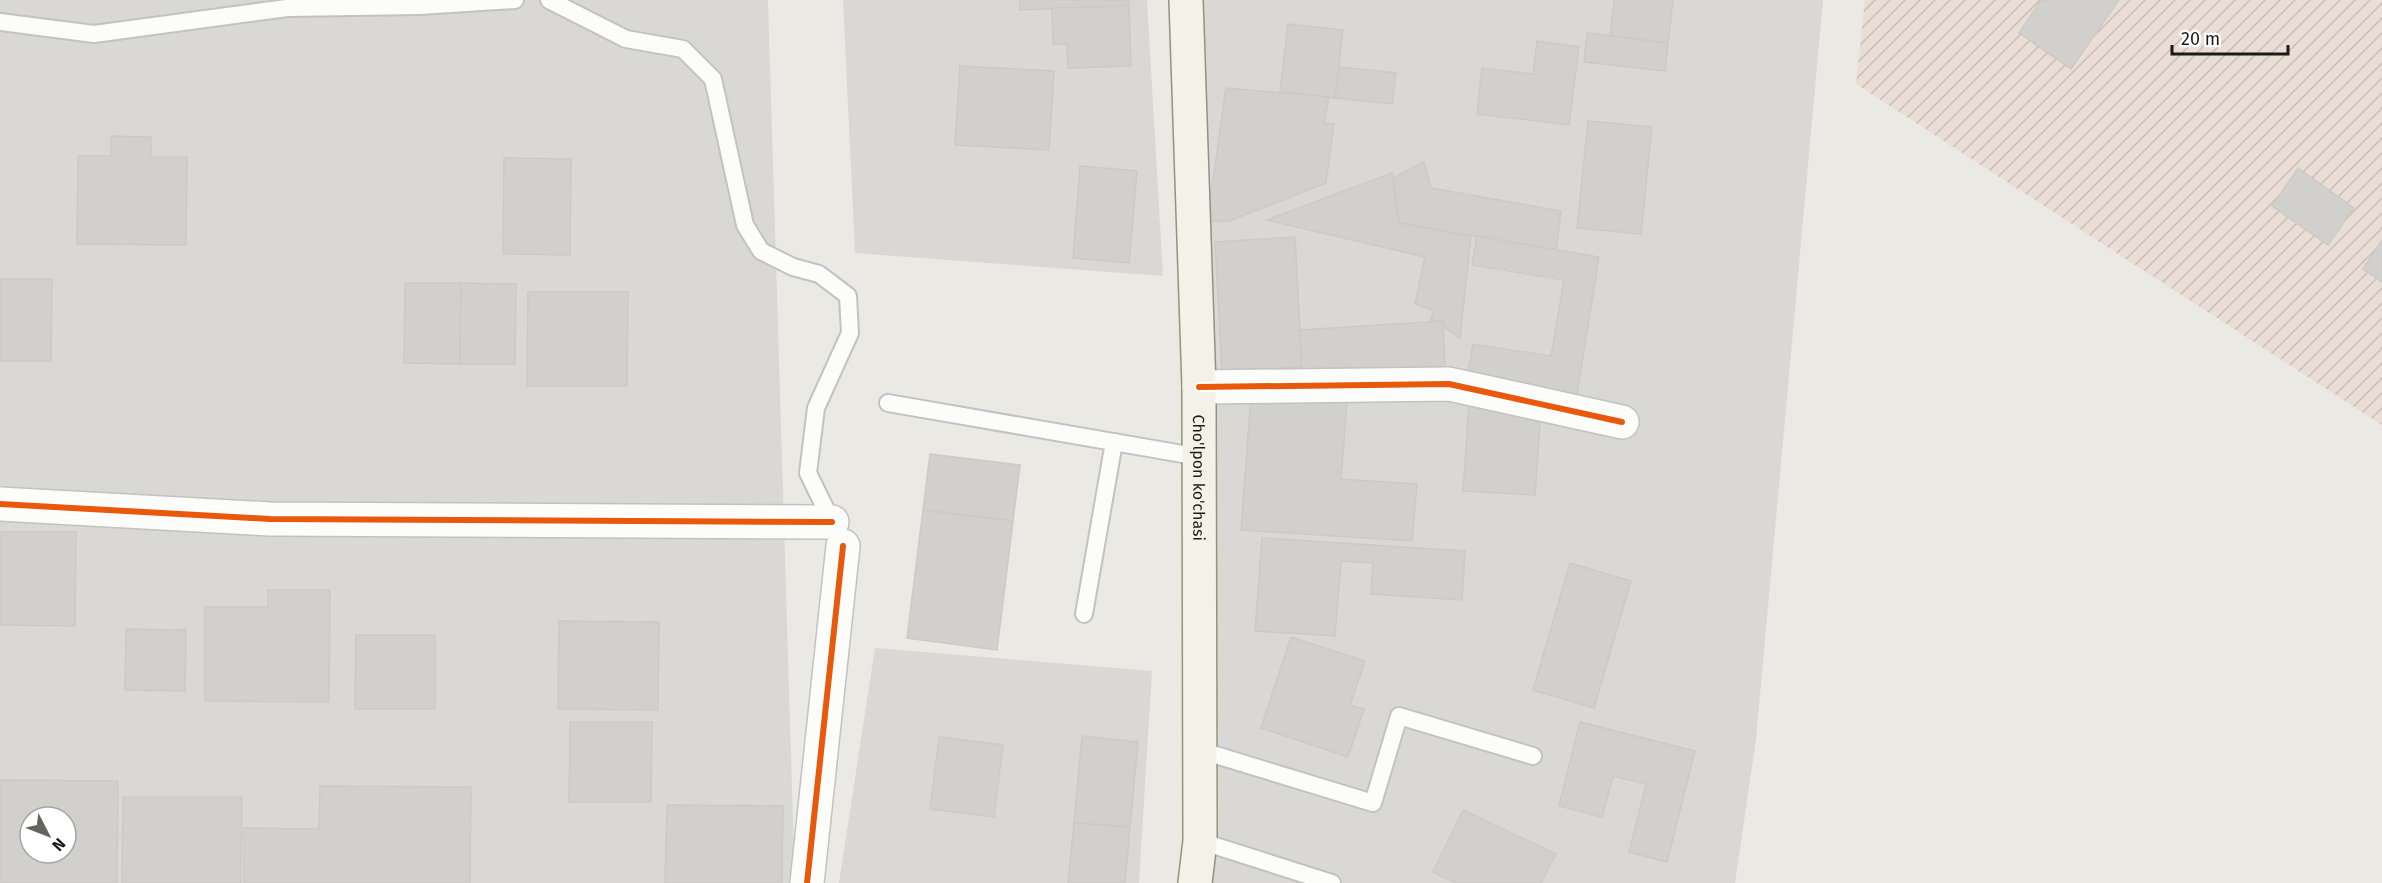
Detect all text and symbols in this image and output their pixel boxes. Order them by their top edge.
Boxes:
scale bar [2172,18,2288,56]
text: 20 m [2181,28,2220,50]
street label: Cho'lpon ko'chasi [1190,415,1209,541]
north arrow [18,805,78,865]
text: N [48,834,69,855]

